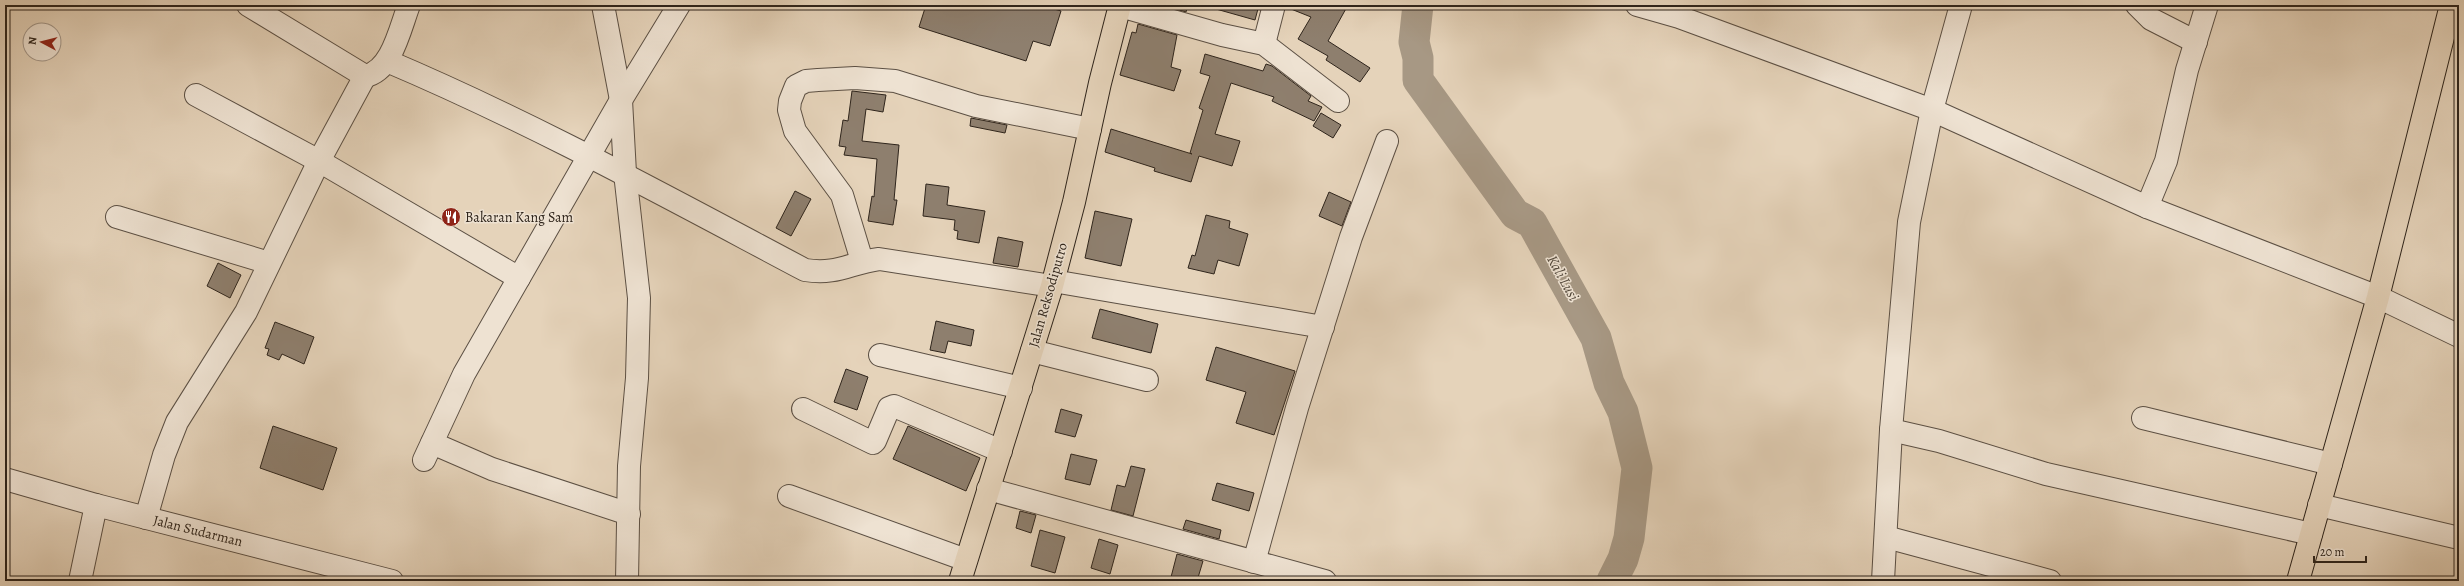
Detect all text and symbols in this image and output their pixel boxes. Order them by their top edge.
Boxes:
north arrow [22,22,62,62]
text: N [25,36,41,46]
restaurant icon: Bakaran Kang Sam [440,206,462,228]
place label: Bakaran Kang Sam [465,208,574,227]
street label: Jalan Reksodiputro [1024,240,1072,350]
water label: Kali Lusi [1542,252,1584,304]
street label: Jalan Sudarman [151,511,245,551]
scale bar [2314,538,2366,564]
text: 20 m [2320,544,2344,560]

